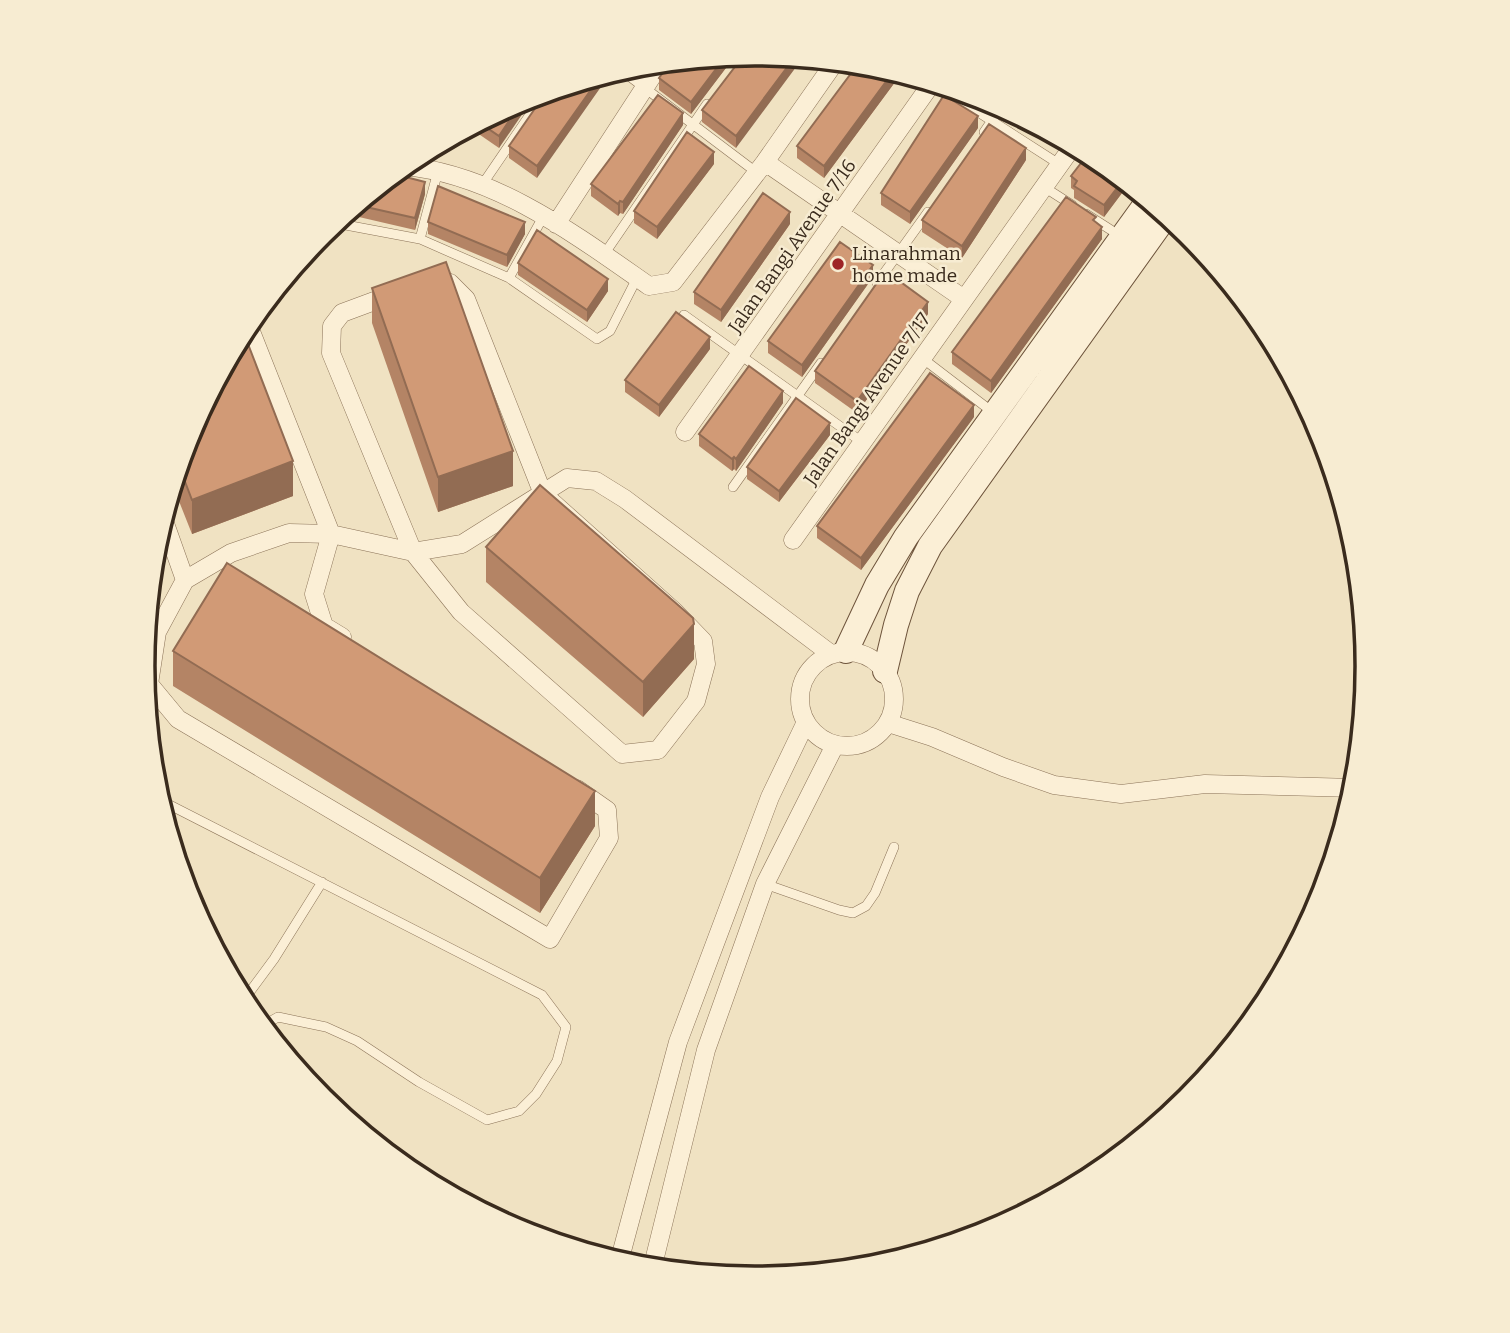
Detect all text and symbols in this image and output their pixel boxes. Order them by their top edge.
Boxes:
street label: Jalan Bangi Avenue 7/16 [723,155,861,338]
place label: Linarahman home made [852,242,961,287]
marker: Linarahman home made [830,256,846,272]
street label: Jalan Bangi Avenue 7/17 [798,308,935,490]

